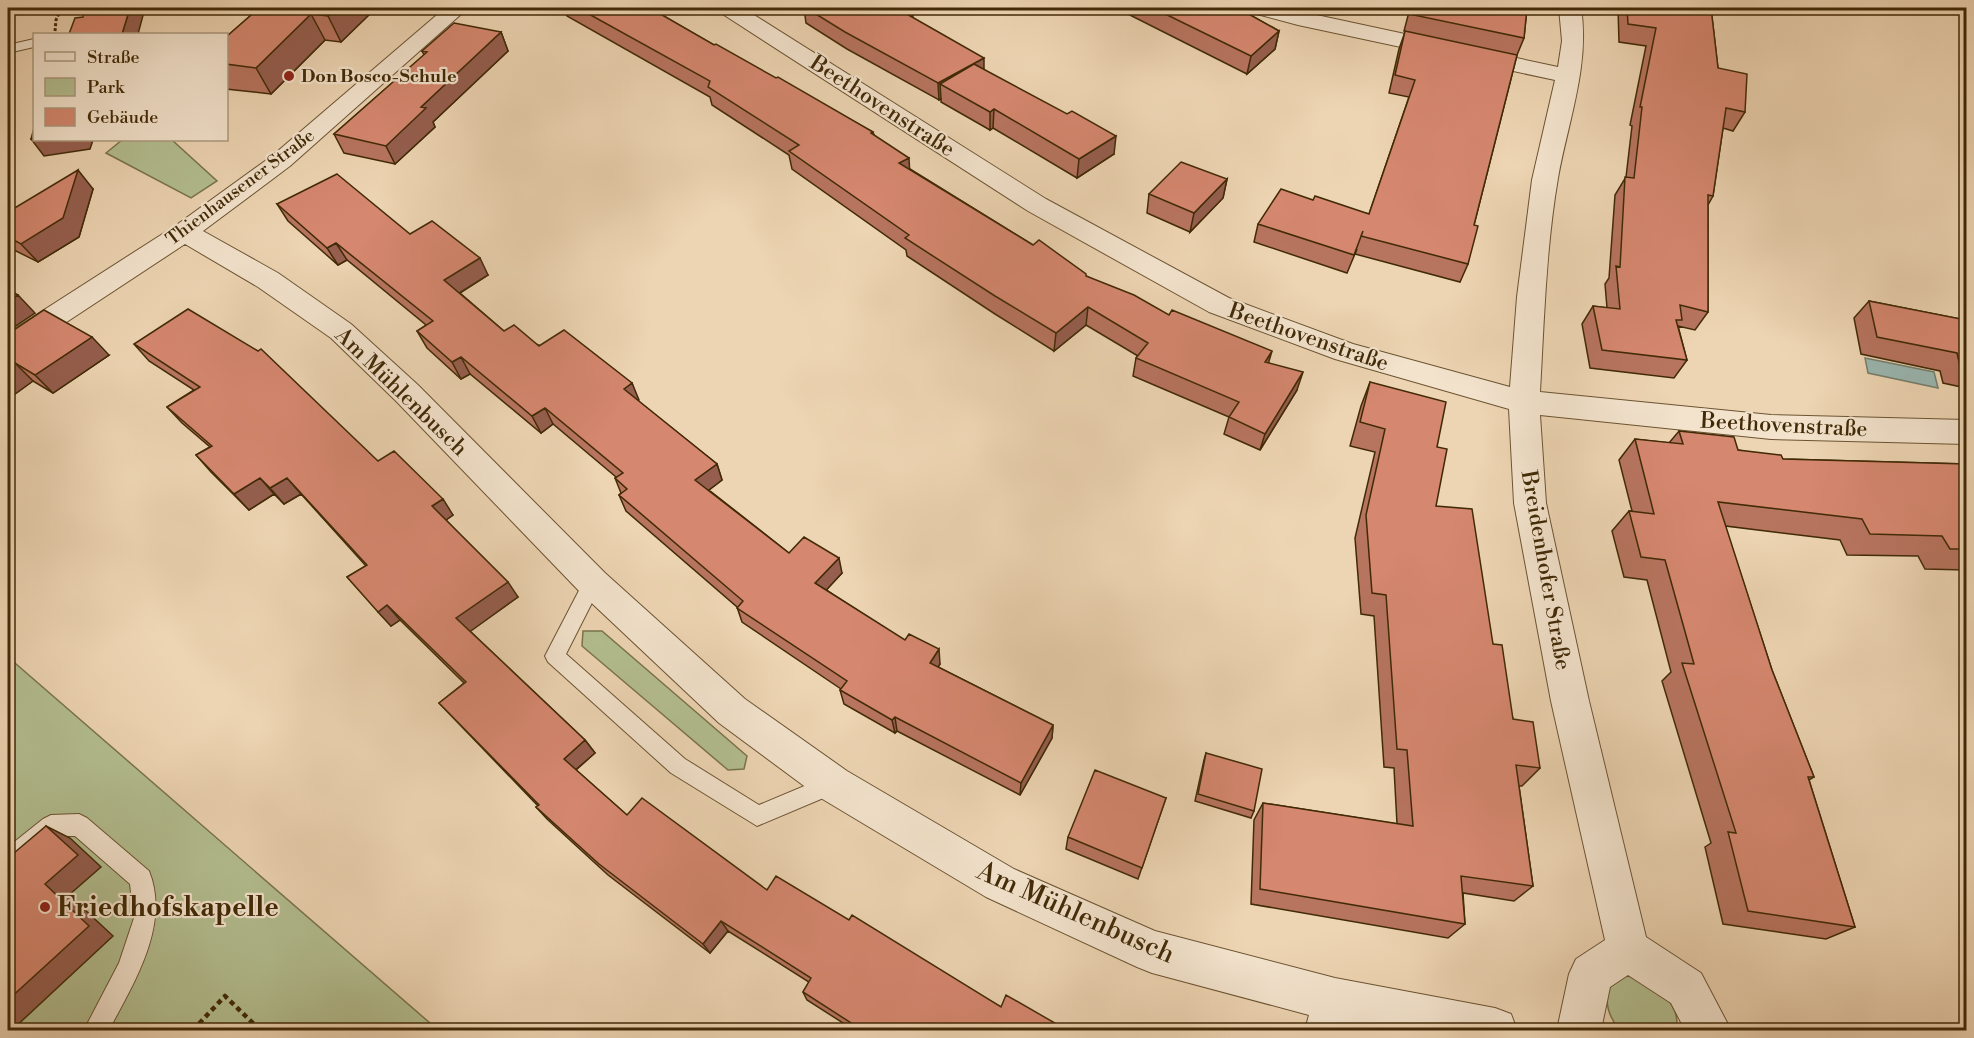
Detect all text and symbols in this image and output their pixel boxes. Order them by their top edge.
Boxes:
legend [33,33,228,141]
text: Straße [87,46,140,69]
street label: Beethovenstraße [804,49,960,163]
place label: Don Bosco-Schule [301,65,457,88]
marker: Don Bosco-Schule [282,69,296,83]
text: Park [87,76,126,99]
text: Gebäude [87,106,158,129]
street label: Thienhausener Straße [162,124,319,251]
street label: Beethovenstraße [1224,297,1392,377]
street label: Am Mühlenbusch [328,321,473,462]
street label: Beethovenstraße [1699,408,1868,443]
street label: Breidenhofer Straße [1515,467,1576,672]
street label: Am Mühlenbusch [971,854,1180,972]
place label: Friedhofskapelle [57,891,279,925]
marker: Friedhofskapelle [38,900,52,914]

